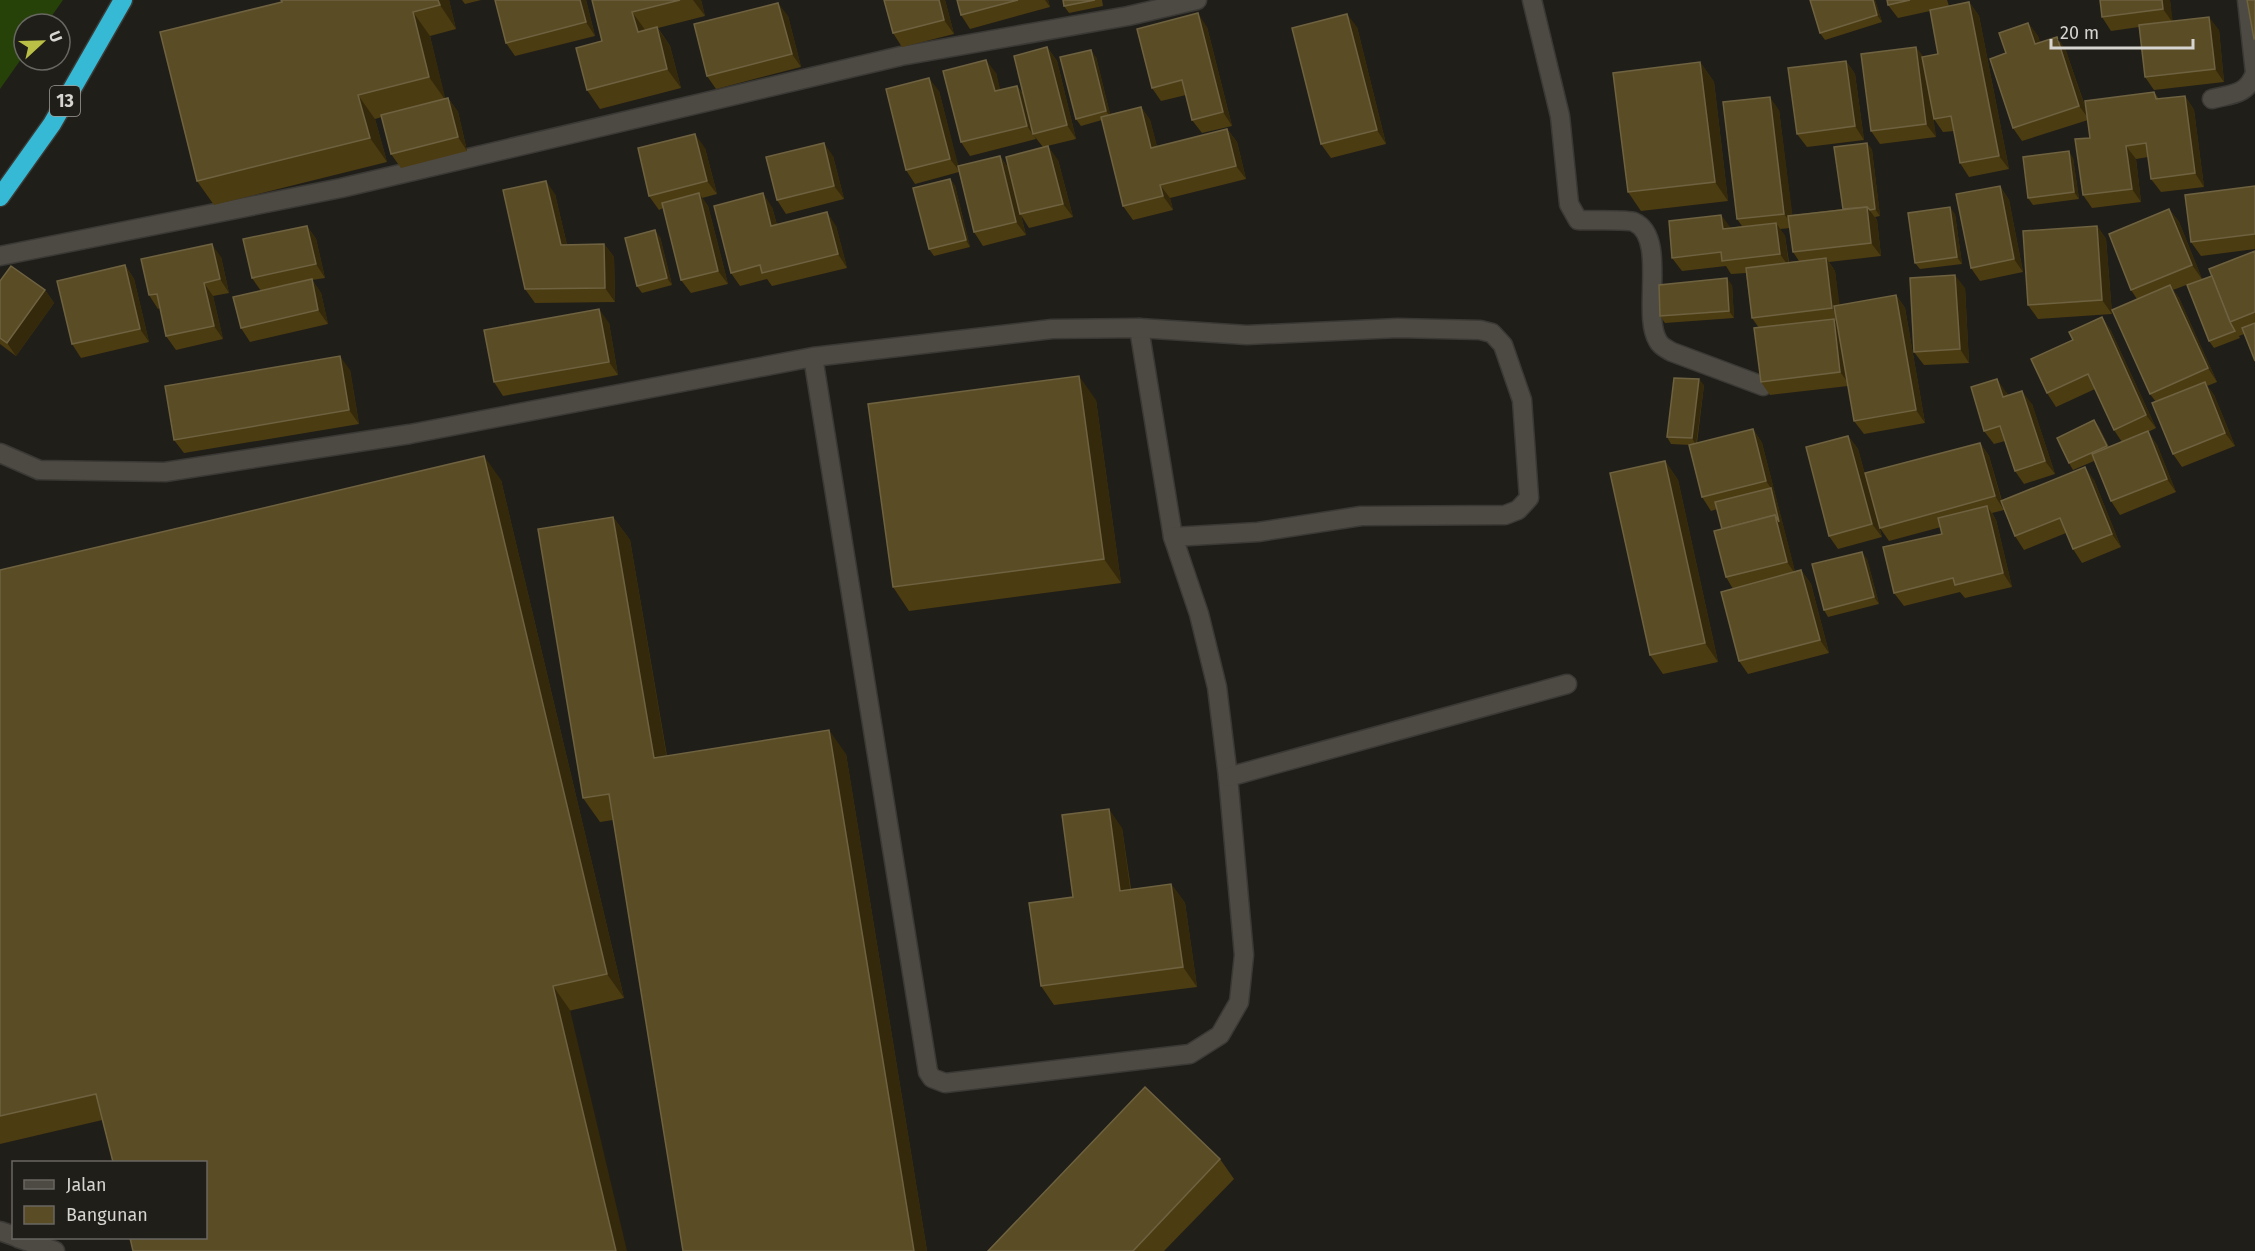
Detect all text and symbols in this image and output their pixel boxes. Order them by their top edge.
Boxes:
north arrow [12,12,72,72]
scale bar [2051,12,2194,50]
text: 20 m [2060,22,2099,44]
text: U [45,28,66,45]
road number: 13 [50,86,80,116]
legend [12,1161,207,1239]
text: Jalan [66,1174,107,1196]
text: Bangunan [66,1204,148,1226]

